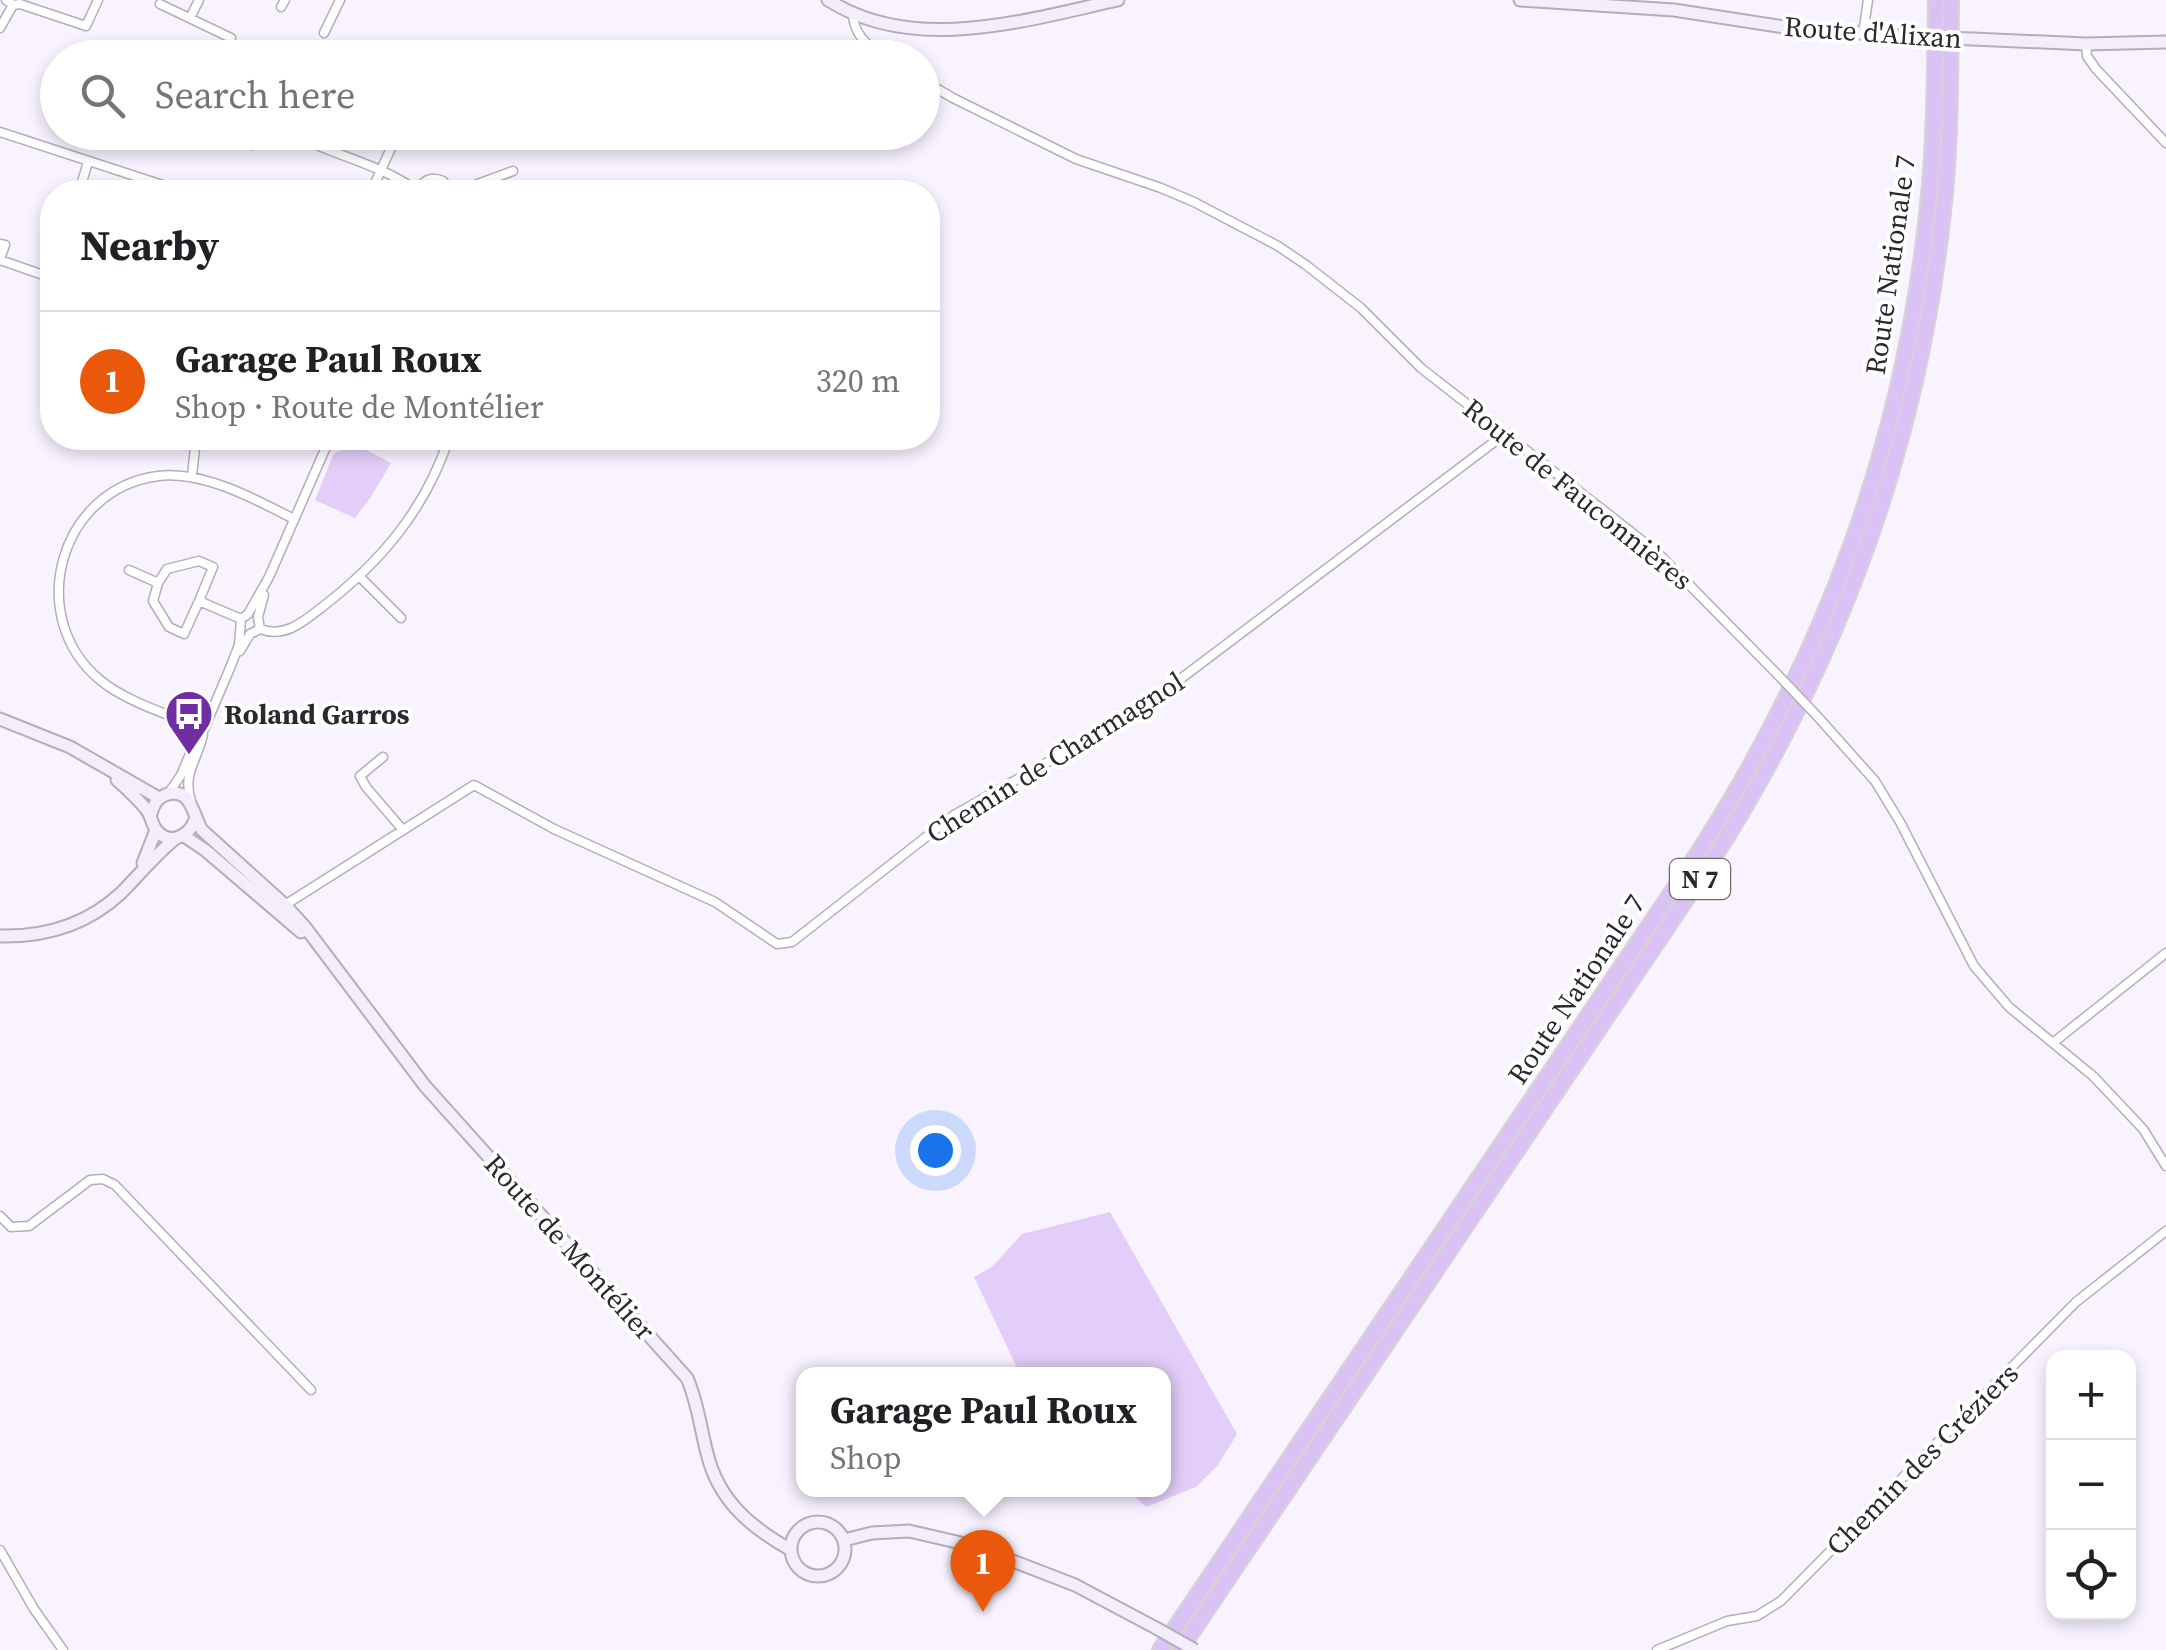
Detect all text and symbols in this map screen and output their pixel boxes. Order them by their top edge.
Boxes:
street label: Route d'Alixan [1783,7,1963,57]
search box [40,40,940,150]
icon: search [75,68,130,123]
text: Search here [155,69,355,121]
street label: Route Nationale 7 [1856,153,1924,377]
text: Nearby [80,216,219,274]
text: Garage Paul Roux [175,333,482,385]
text: 1 [104,359,121,403]
text: 320 m [816,359,900,403]
text: Shop · Route de Montélier [175,385,544,429]
street label: Route de Fauconnières [1455,390,1701,598]
street label: Chemin de Charmagnol [919,662,1191,852]
bus stop icon: Roland Garros [163,688,215,756]
place label: Roland Garros [224,695,410,733]
road number: N 7 [1670,859,1730,899]
street label: Route Nationale 7 [1498,887,1654,1091]
your location [910,1125,961,1176]
street label: Route de Montélier [476,1146,664,1349]
map controls [2046,1350,2136,1620]
button: + [2046,1350,2136,1440]
street label: Chemin des Créziers [1818,1355,2026,1563]
popup [796,1367,1171,1497]
text: Garage Paul Roux [830,1384,1137,1436]
text: Shop [830,1436,901,1480]
button: − [2046,1440,2136,1530]
pin: 1 [950,1530,1016,1612]
button: locate [2046,1530,2136,1620]

